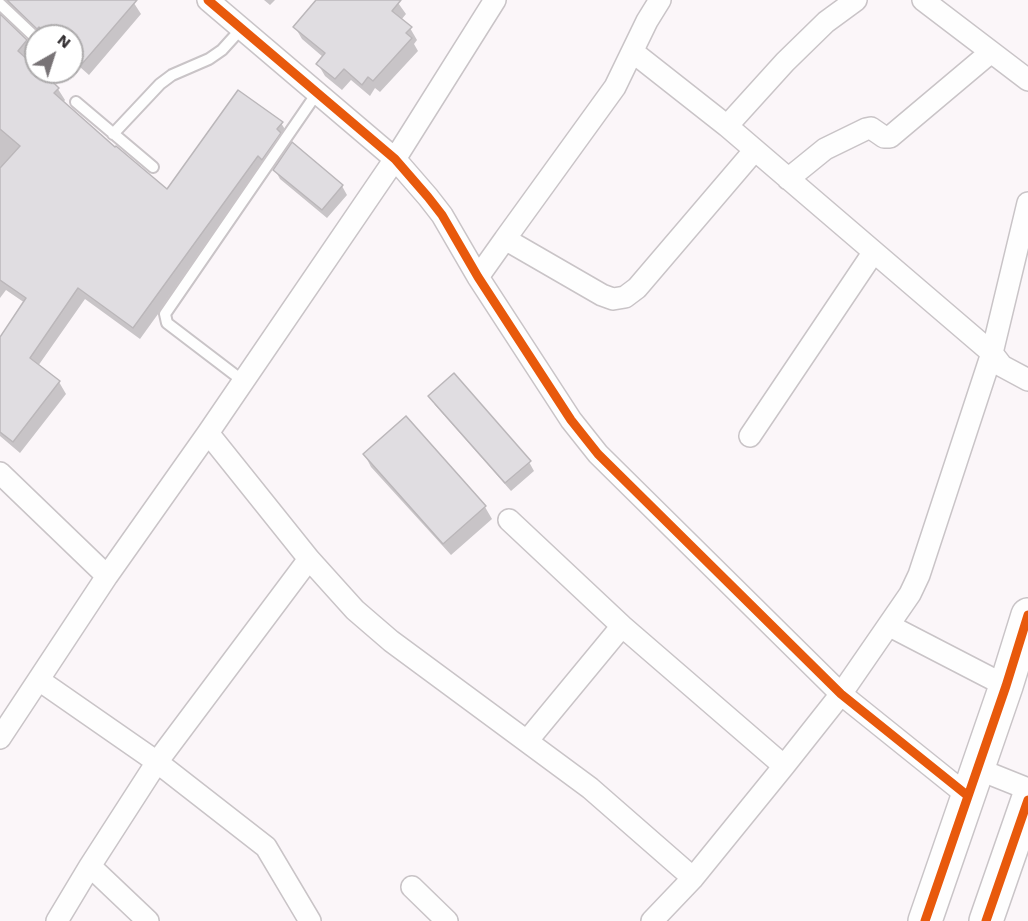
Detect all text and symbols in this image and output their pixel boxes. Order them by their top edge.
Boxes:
north arrow [24,24,84,84]
text: N [54,30,75,52]

